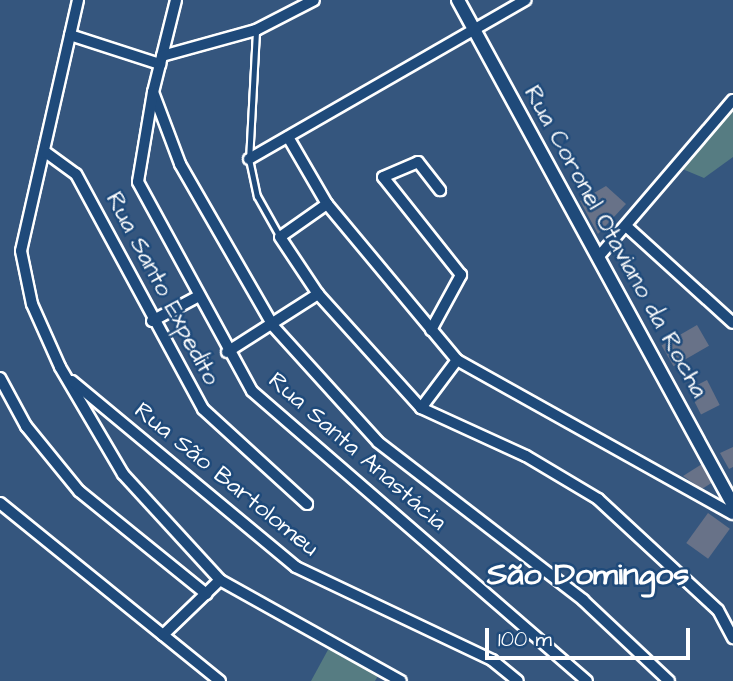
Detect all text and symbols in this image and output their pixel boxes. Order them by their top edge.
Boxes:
street label: Rua Coronel Otaviano da Rocha [517,81,713,403]
street label: Rua Santo Expedito [99,188,225,390]
street label: Rua Santa Anastácia [262,367,452,537]
street label: Rua São Bartolomeu [128,397,324,563]
district label: São Domingos [487,556,689,594]
scale bar [488,614,693,658]
text: 100 m [498,625,552,654]

